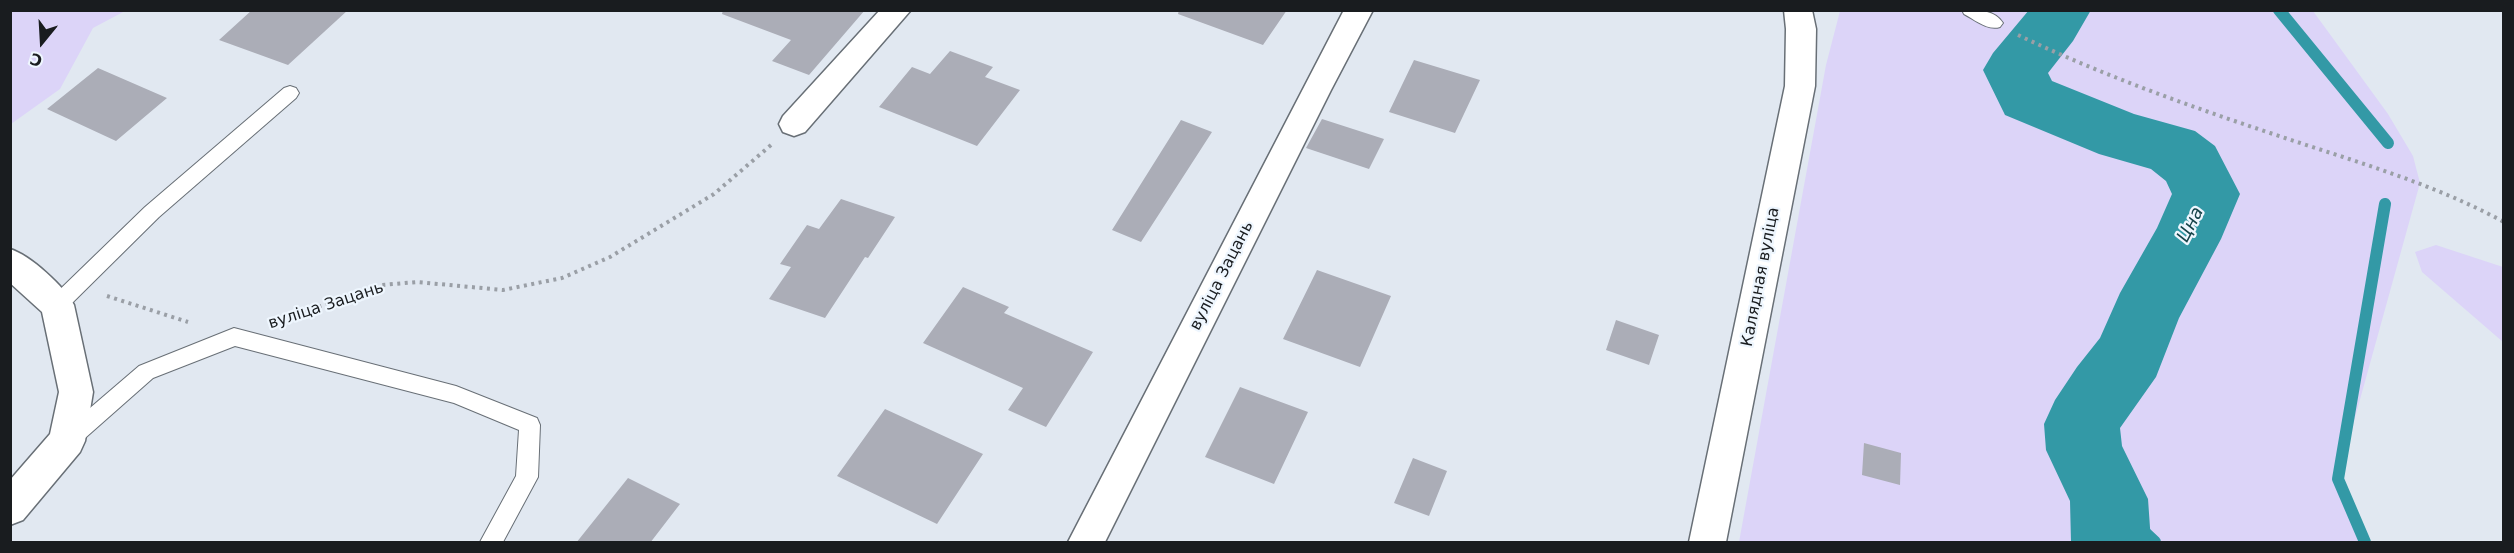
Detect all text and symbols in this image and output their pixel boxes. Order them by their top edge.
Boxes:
north arrow [12,12,72,72]
text: С [28,49,45,70]
water label: Цна [2173,204,2209,246]
street label: Калядная вуліца [1738,206,1784,348]
street label: вуліца Зацань [1186,218,1258,334]
street label: вуліца Зацань [266,278,386,334]

